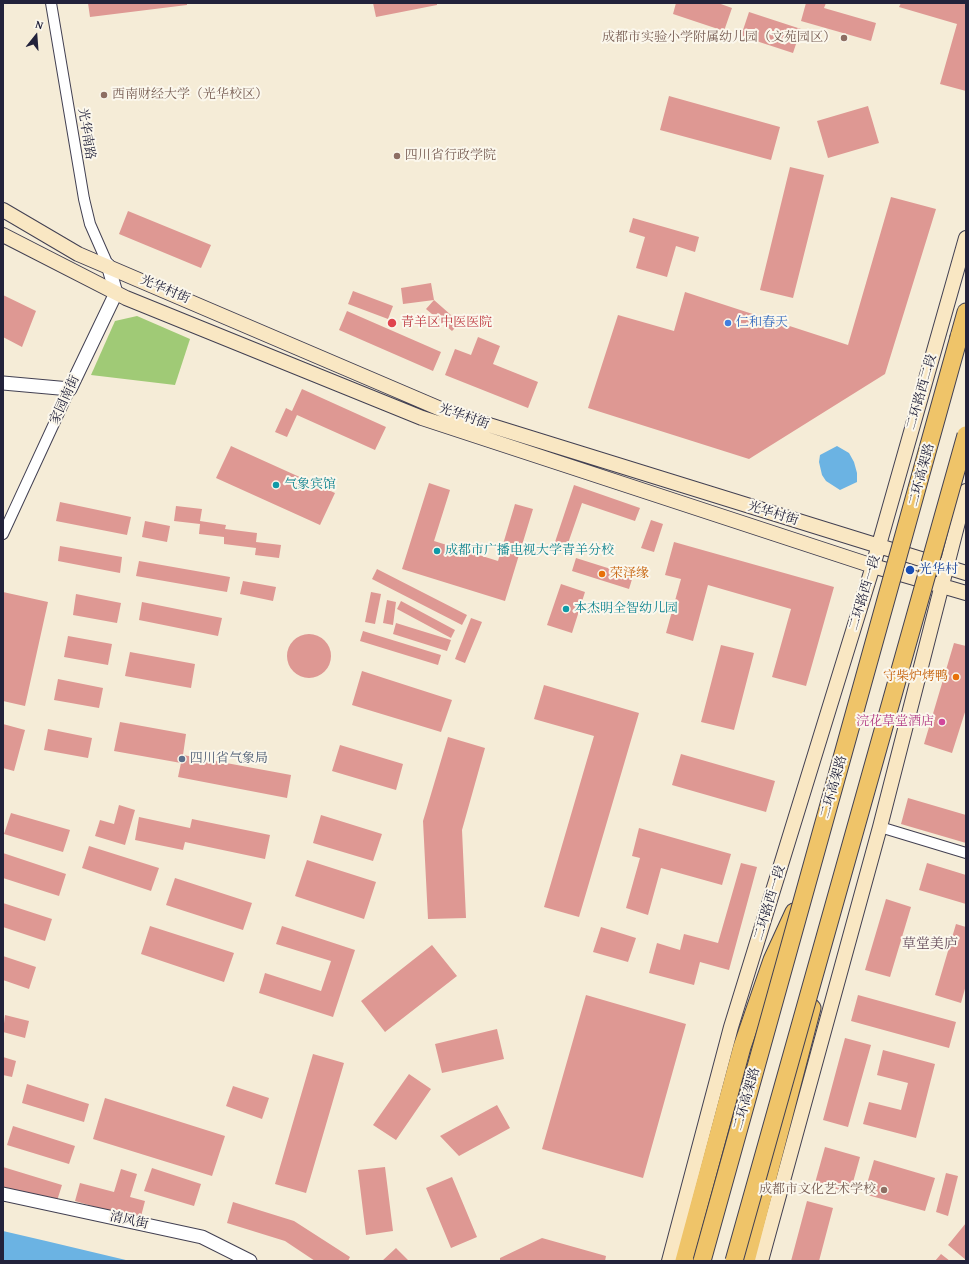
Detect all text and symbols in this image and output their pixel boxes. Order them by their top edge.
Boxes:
north arrow [16,16,56,56]
text: N [34,16,45,33]
place label: 成都市实验小学附属幼儿园（文苑园区） [602,30,836,46]
marker: 成都市实验小学附属幼儿园（文苑园区） [839,33,849,43]
place label: 西南财经大学（光华校区） [112,87,268,103]
marker: 西南财经大学（光华校区） [99,90,109,100]
street label: 光华南路 [74,107,98,161]
place label: 四川省行政学院 [405,148,496,164]
marker: 四川省行政学院 [392,151,402,161]
street label: 光华村街 [138,273,192,307]
place label: 青羊区中医医院 [401,315,492,331]
place label: 仁和春天 [736,315,788,331]
marker: 青羊区中医医院 [386,317,398,329]
marker: 仁和春天 [723,318,733,328]
street label: 二环路西二段 [904,352,940,432]
street label: 家园南街 [47,373,83,427]
street label: 光华村街 [437,401,491,433]
street label: 二环高架路 [906,442,938,508]
place label: 气象宾馆 [284,477,336,493]
marker: 气象宾馆 [271,480,281,490]
street label: 光华村街 [746,499,800,529]
place label: 成都市广播电视大学青羊分校 [445,543,614,559]
marker: 成都市广播电视大学青羊分校 [432,546,442,556]
street label: 二环路西一段 [846,553,884,633]
place label: 光华村 [919,562,958,578]
marker: 光华村 [904,564,916,576]
place label: 荣泽缘 [610,566,649,582]
marker: 荣泽缘 [597,569,607,579]
place label: 本杰明全智幼儿园 [574,601,678,617]
marker: 本杰明全智幼儿园 [561,604,571,614]
place label: 守柴炉烤鸭 [883,669,948,685]
marker: 守柴炉烤鸭 [951,672,961,682]
place label: 浣花草堂酒店 [856,714,934,730]
marker: 浣花草堂酒店 [937,717,947,727]
place label: 四川省气象局 [190,751,268,767]
marker: 四川省气象局 [177,754,187,764]
street label: 二环高架路 [818,754,850,820]
street label: 二环路西一段 [751,863,789,943]
district label: 草堂美庐 [902,936,958,952]
street label: 二环高架路 [731,1066,763,1132]
place label: 成都市文化艺术学校 [759,1182,876,1198]
marker: 成都市文化艺术学校 [879,1185,889,1195]
street label: 清风街 [108,1209,150,1233]

